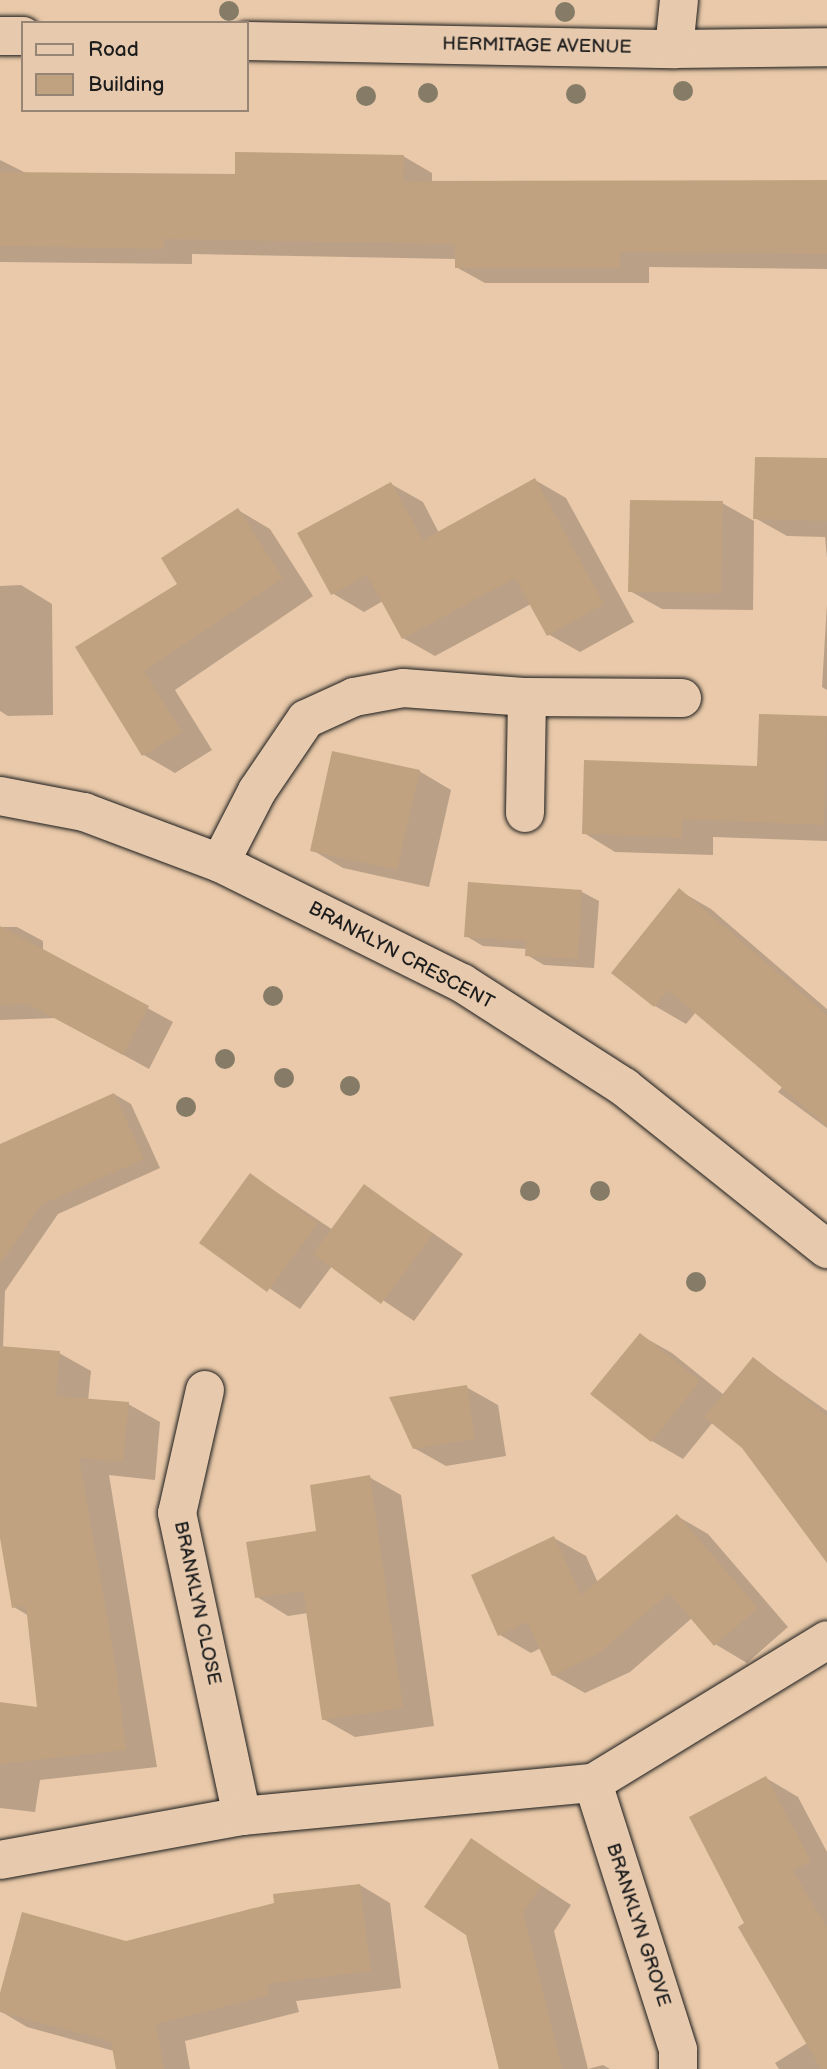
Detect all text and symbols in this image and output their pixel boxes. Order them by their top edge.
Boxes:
legend [21,21,248,112]
street label: HERMITAGE AVENUE [442,33,632,59]
text: Road [88,37,139,62]
text: Building [88,72,164,97]
street label: BRANKLYN CRESCENT [304,897,498,1015]
street label: BRANKLYN CLOSE [169,1519,225,1687]
street label: BRANKLYN GROVE [601,1840,675,2010]

